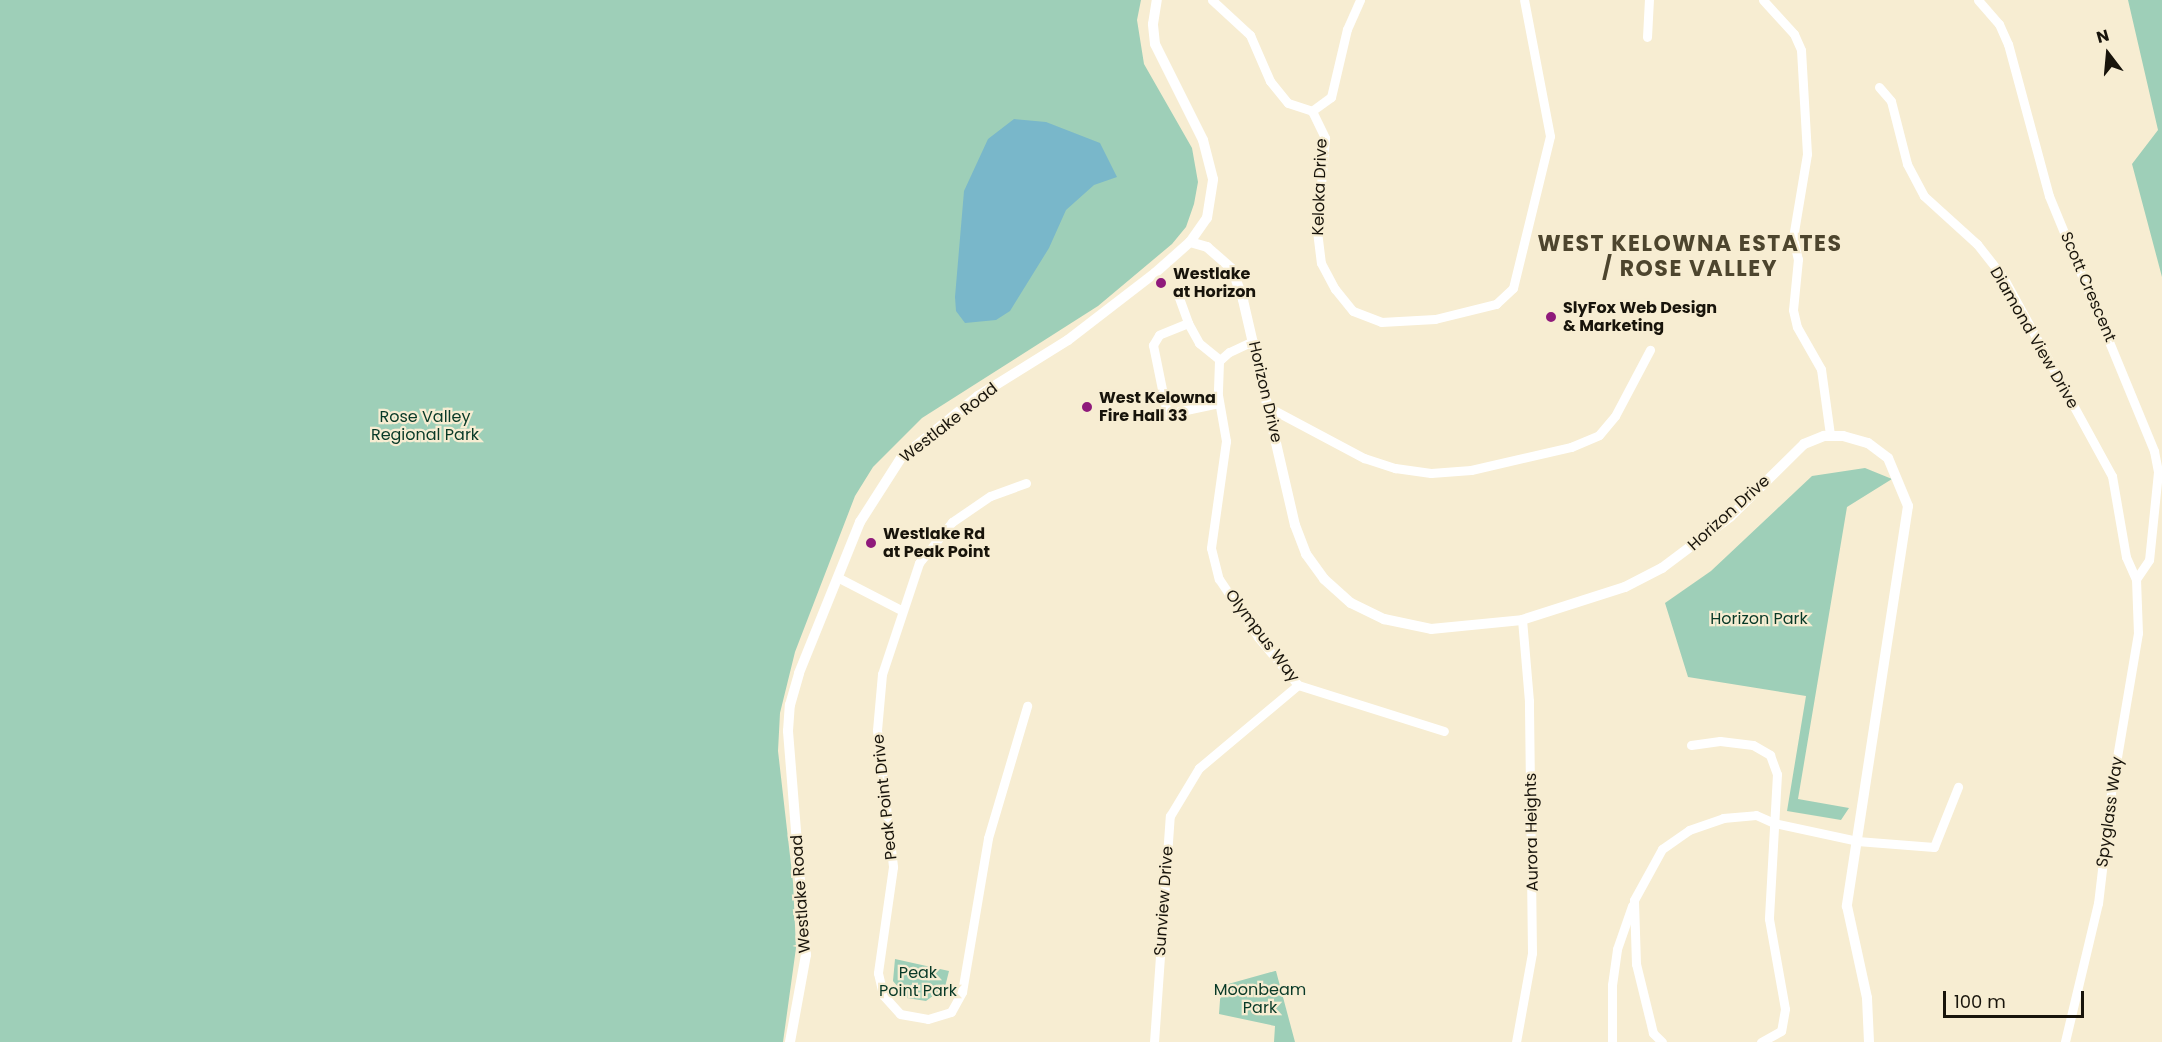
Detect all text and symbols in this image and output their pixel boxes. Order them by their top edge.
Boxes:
north arrow [2078,24,2138,84]
text: N [2094,24,2112,49]
street label: Keloka Drive [1309,138,1331,236]
street label: Scott Crescent [2056,229,2120,345]
district label: WEST KELOWNA ESTATES / ROSE VALLEY [1538,230,1842,282]
place label: Westlake at Horizon [1173,264,1256,302]
street label: Diamond View Drive [1986,264,2082,412]
marker: Westlake at Horizon [1154,276,1168,290]
place label: SlyFox Web Design & Marketing [1563,298,1717,336]
marker: SlyFox Web Design & Marketing [1544,310,1558,324]
street label: Horizon Drive [1244,339,1286,445]
street label: Westlake Road [896,379,1002,467]
place label: West Kelowna Fire Hall 33 [1099,388,1216,426]
marker: West Kelowna Fire Hall 33 [1080,400,1094,414]
park label: Rose Valley Regional Park [371,407,479,445]
street label: Horizon Drive [1684,471,1774,555]
place label: Westlake Rd at Peak Point [883,524,990,562]
marker: Westlake Rd at Peak Point [864,536,878,550]
street label: Olympus Way [1221,586,1303,686]
park label: Horizon Park [1710,609,1808,629]
street label: Peak Point Drive [869,733,901,861]
street label: Spyglass Way [2093,756,2127,868]
street label: Aurora Heights [1521,773,1543,891]
street label: Westlake Road [787,834,815,954]
street label: Sunview Drive [1151,845,1177,957]
park label: Peak Point Park [879,963,957,1001]
scale bar [1946,979,2087,1017]
park label: Moonbeam Park [1214,980,1306,1018]
text: 100 m [1954,989,2006,1014]

